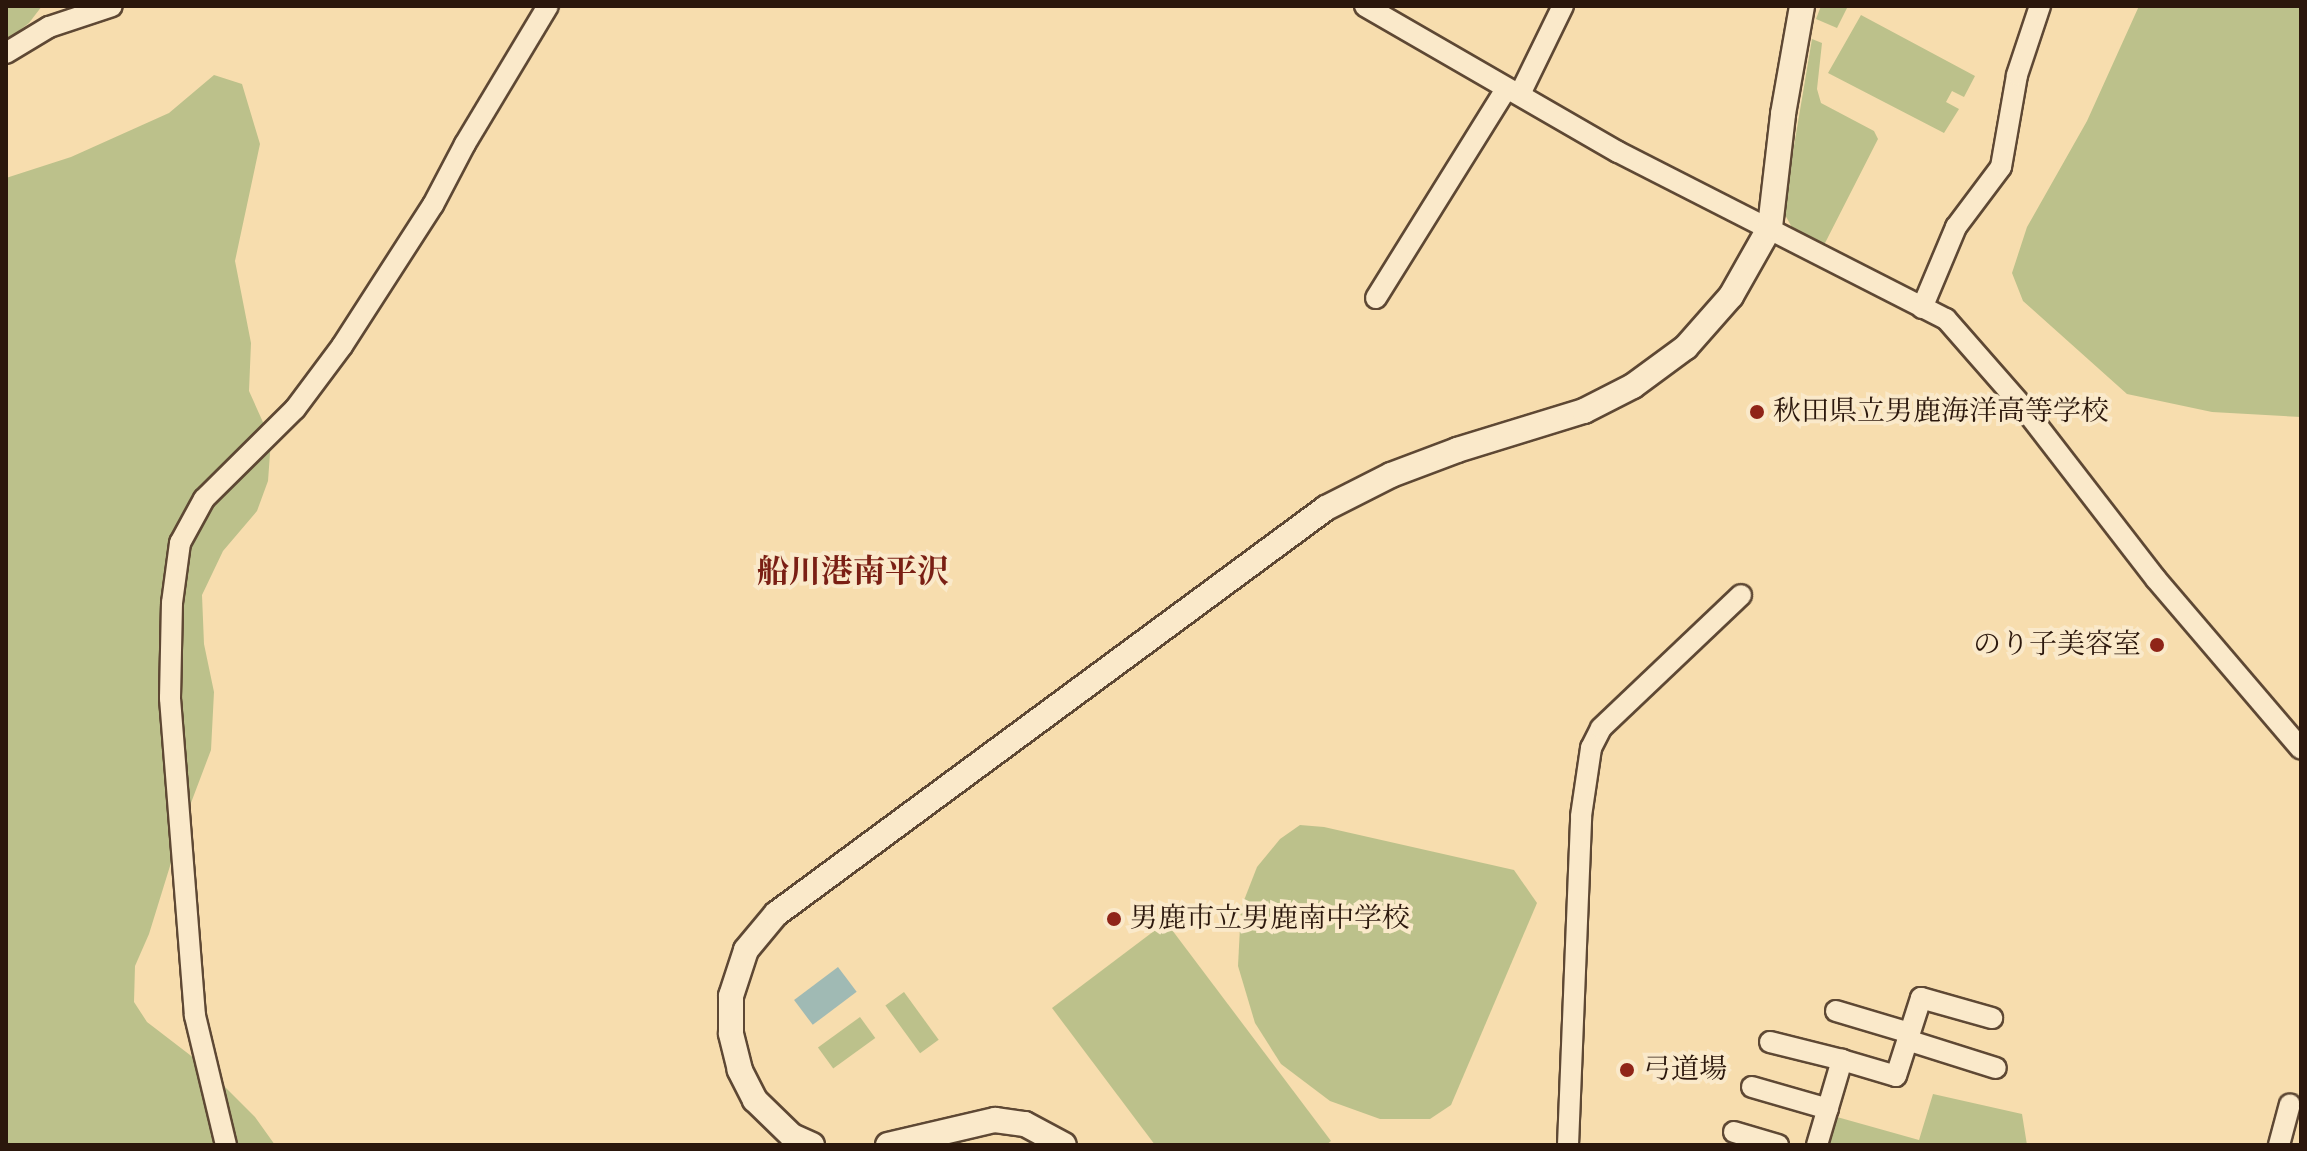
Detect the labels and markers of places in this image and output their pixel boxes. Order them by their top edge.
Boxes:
place label: 秋田県立男鹿海洋高等学校 [1773,395,2109,429]
marker: 秋田県立男鹿海洋高等学校 [1748,403,1766,421]
place label: のり子美容室 [1973,628,2141,662]
marker: のり子美容室 [2148,636,2166,654]
place label: 男鹿市立男鹿南中学校 [1130,902,1410,936]
marker: 男鹿市立男鹿南中学校 [1105,910,1123,928]
place label: 弓道場 [1643,1053,1727,1087]
marker: 弓道場 [1618,1061,1636,1079]

